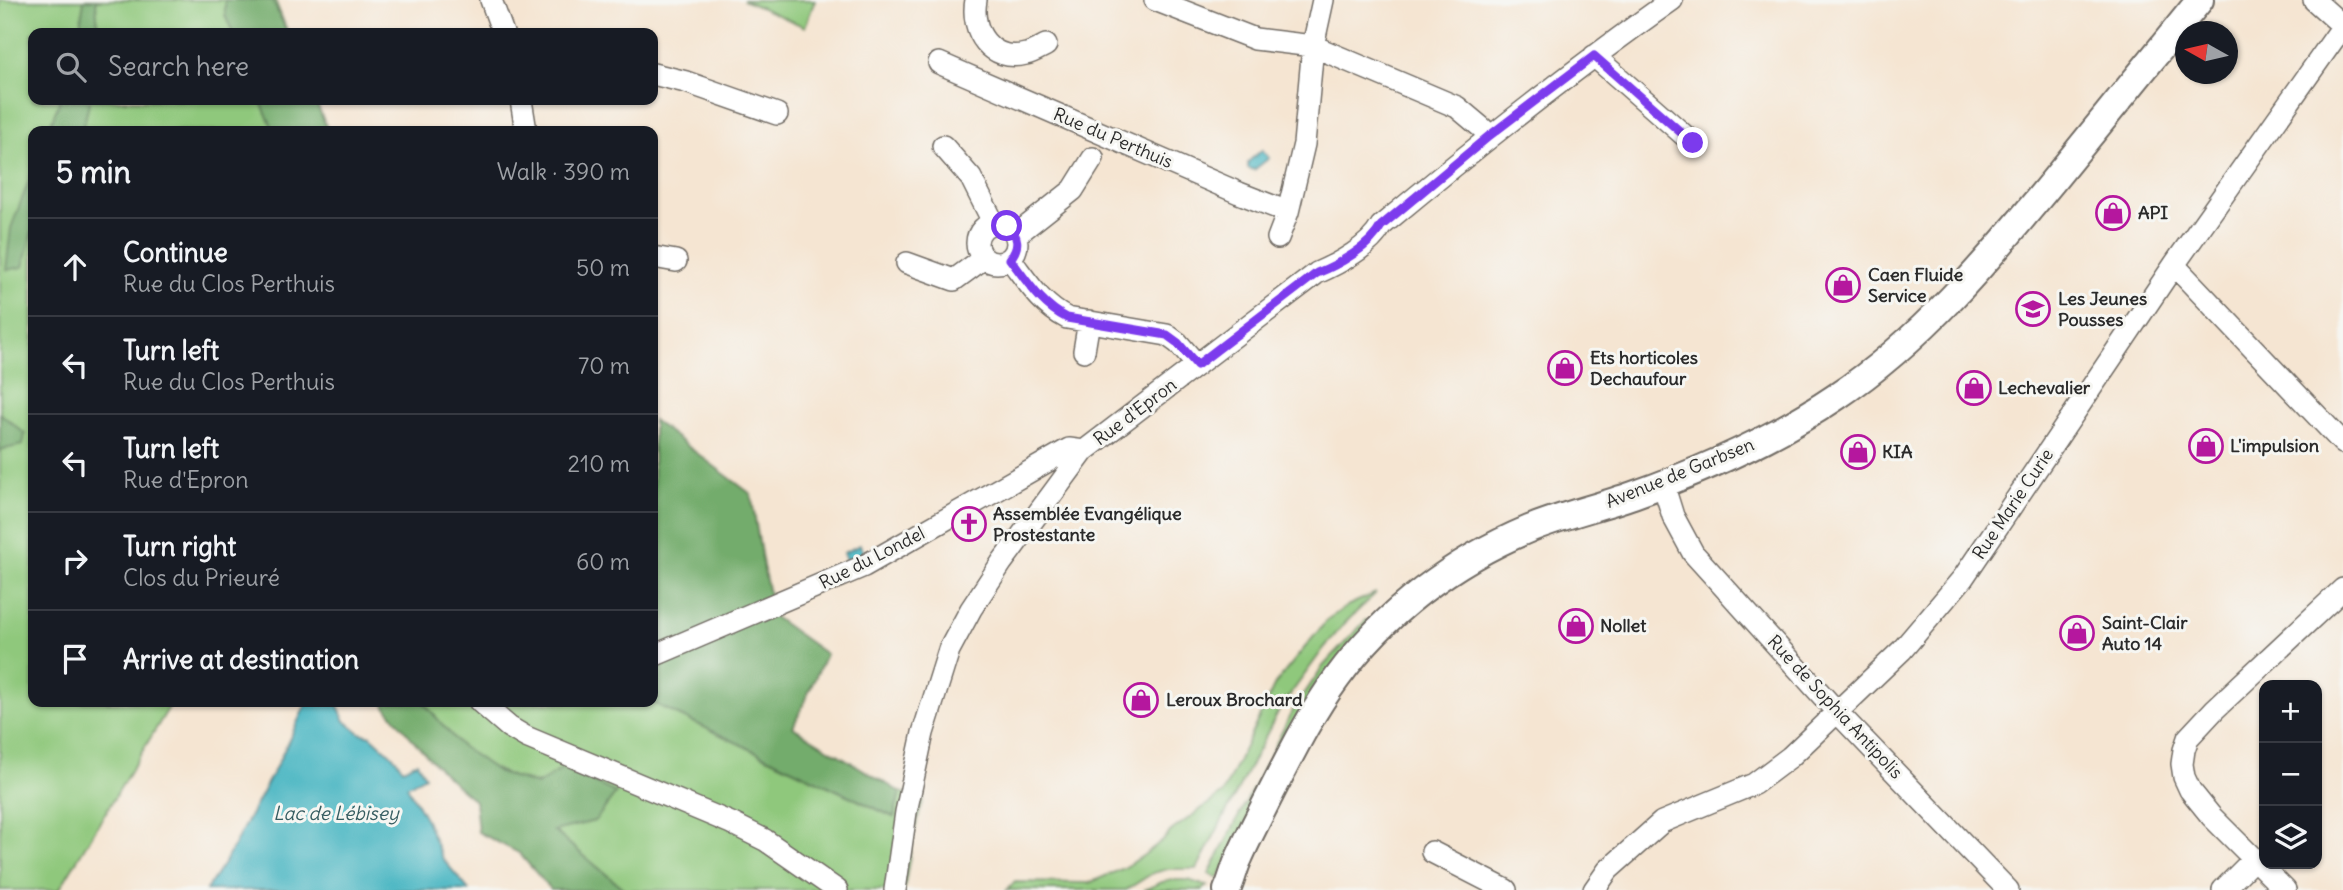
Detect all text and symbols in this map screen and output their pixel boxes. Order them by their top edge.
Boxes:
north arrow [2175,21,2238,84]
search box [28,28,658,105]
icon: search [52,48,90,86]
text: Search here [108,50,249,83]
street label: Rue du Perthuis [1050,102,1176,173]
route end [1677,127,1708,158]
text: 5 min [56,153,131,191]
text: Walk · 390 m [497,157,630,186]
shop icon: API [2094,194,2132,232]
place label: API [2138,201,2168,224]
route start [991,210,1022,241]
text: Continue [123,236,228,269]
icon: ahead [56,248,94,286]
text: 50 m [576,253,630,282]
place label: Caen Fluide Service [1868,263,1964,307]
shop icon: Caen Fluide Service [1824,266,1862,304]
text: Rue du Clos Perthuis [123,269,335,298]
place label: Les Jeunes Pousses [2058,287,2147,331]
school or university icon: Les Jeunes Pousses [2014,290,2052,328]
text: Turn left [123,334,219,367]
icon: left [56,346,94,384]
place label: Ets horticoles Dechaufour [1590,346,1698,390]
shop icon: Ets horticoles Dechaufour [1546,349,1584,387]
text: 70 m [578,351,630,380]
text: Rue du Clos Perthuis [123,367,335,396]
shop icon: Lechevalier [1955,369,1993,407]
street label: Rue d'Epron [1089,373,1181,450]
place label: Lechevalier [1998,376,2091,399]
shop icon: L'impulsion [2187,427,2225,465]
text: Turn left [123,432,219,465]
street label: Avenue de Garbsen [1602,432,1757,513]
shop icon: KIA [1839,433,1877,471]
place label: L'impulsion [2230,434,2320,457]
place label: KIA [1882,440,1913,463]
icon: left [56,444,94,482]
street label: Rue Marie Curie [1967,444,2058,564]
text: 210 m [567,449,630,478]
text: Rue d'Epron [123,465,249,494]
place label: Assemblée Evangélique Prostestante [993,502,1182,546]
church icon: Assemblée Evangélique Prostestante [950,505,988,543]
street label: Rue du Londel [815,521,928,594]
text: Turn right [123,530,236,563]
icon: right [56,542,94,580]
text: 60 m [576,547,630,576]
text: Clos du Prieuré [123,563,280,592]
shop icon: Nollet [1557,607,1595,645]
place label: Saint-Clair Auto 14 [2102,611,2188,655]
place label: Nollet [1600,614,1647,637]
shop icon: Saint-Clair Auto 14 [2058,614,2096,652]
street label: Rue de Sophia Antipolis [1763,630,1908,783]
icon: arrive [56,640,94,678]
text: Arrive at destination [123,643,359,676]
map controls [2259,680,2322,869]
button: + [2259,680,2322,743]
shop icon: Leroux Brochard [1122,681,1160,719]
place label: Leroux Brochard [1166,688,1303,711]
button: − [2259,743,2322,806]
water label: Lac de Lébisey [273,801,400,825]
button: layers [2259,806,2322,869]

